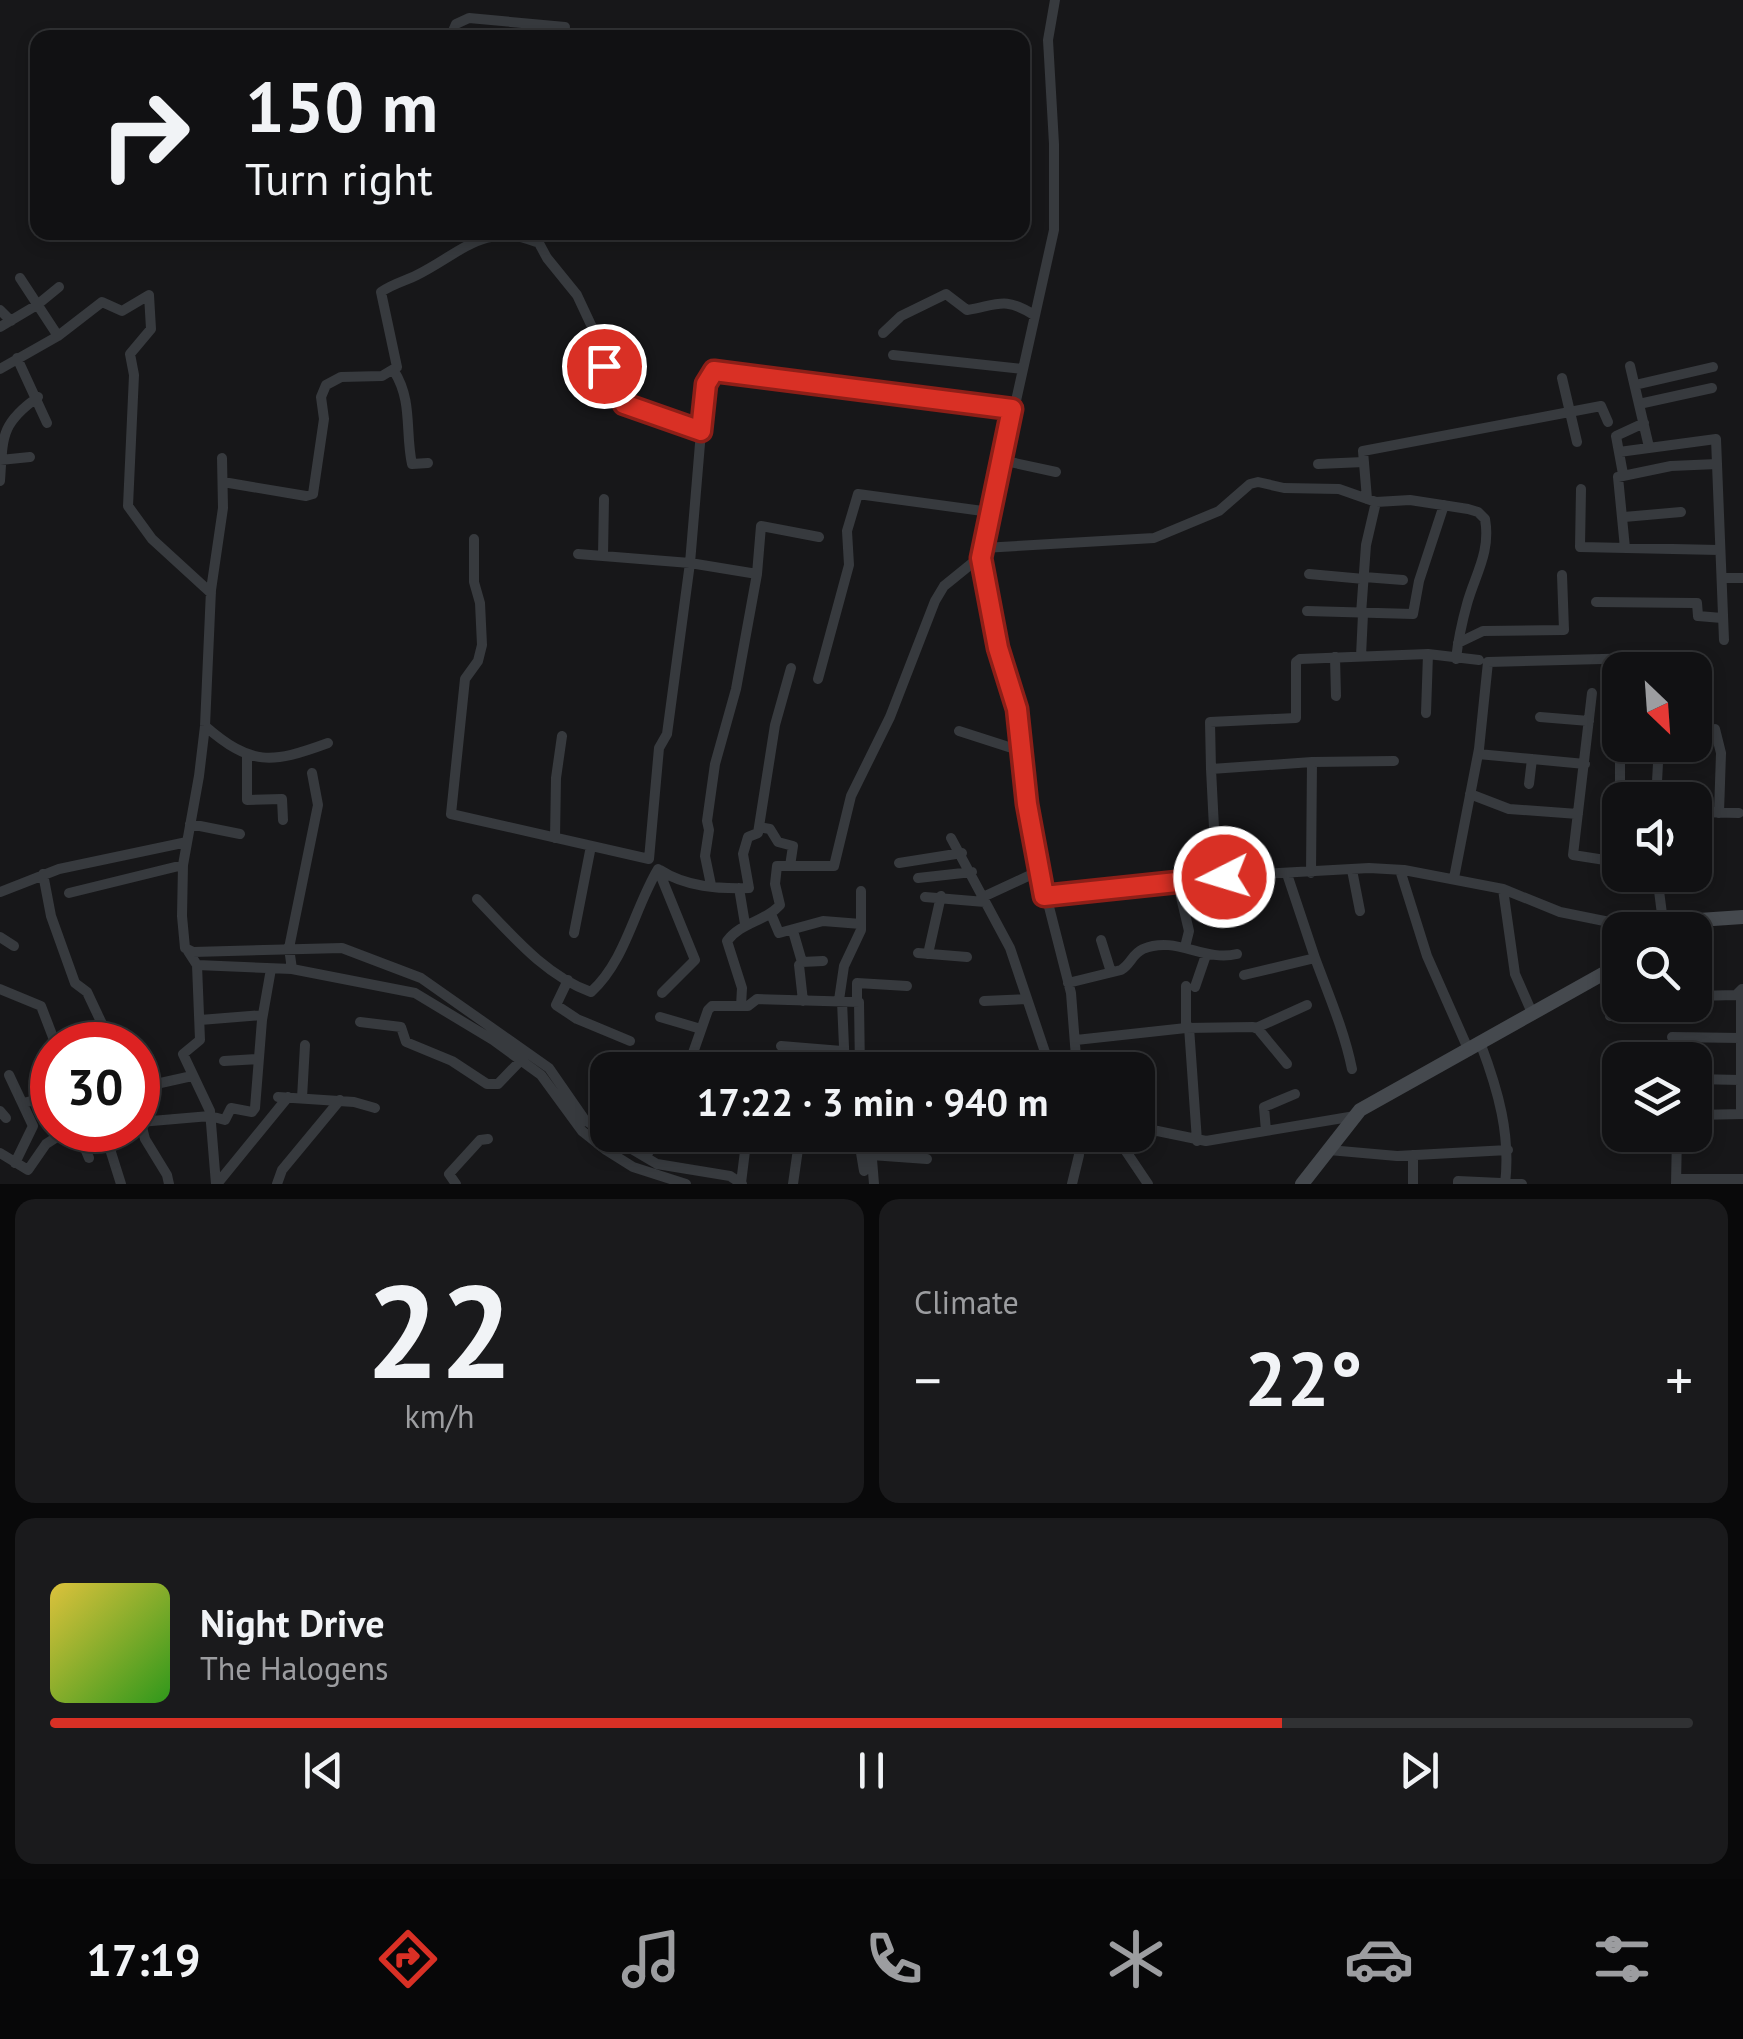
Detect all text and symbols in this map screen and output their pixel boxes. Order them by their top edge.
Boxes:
text: 150 m [245,61,438,151]
icon: right [80,70,210,200]
text: Turn right [245,149,433,207]
pin [562,324,647,409]
icon: arrive [577,339,632,394]
north arrow [1602,652,1712,762]
map controls [1602,652,1712,1152]
button: sound [1602,782,1712,892]
position arrow [1172,825,1276,929]
button: search [1602,912,1712,1022]
speed limit sign: 30 [30,1022,160,1152]
button: layers [1602,1042,1712,1152]
text: 17:22 · 3 min · 940 m [697,1077,1048,1126]
text: 22 [366,1246,513,1414]
text: Climate [914,1281,1019,1323]
text: 22° [1245,1330,1362,1427]
text: − [914,1344,942,1415]
text: + [1665,1344,1693,1415]
text: km/h [404,1395,475,1437]
text: Night Drive [200,1598,384,1647]
text: The Halogens [200,1647,388,1689]
icon: previous [296,1743,351,1798]
icon: pause [844,1743,899,1798]
icon: next [1392,1743,1447,1798]
icon: directions [373,1924,443,1994]
icon: music [616,1924,686,1994]
icon: phone [859,1924,929,1994]
icon: climate [1101,1924,1171,1994]
icon: car [1344,1924,1414,1994]
icon: filters [1587,1924,1657,1994]
text: 17:19 [86,1930,201,1988]

